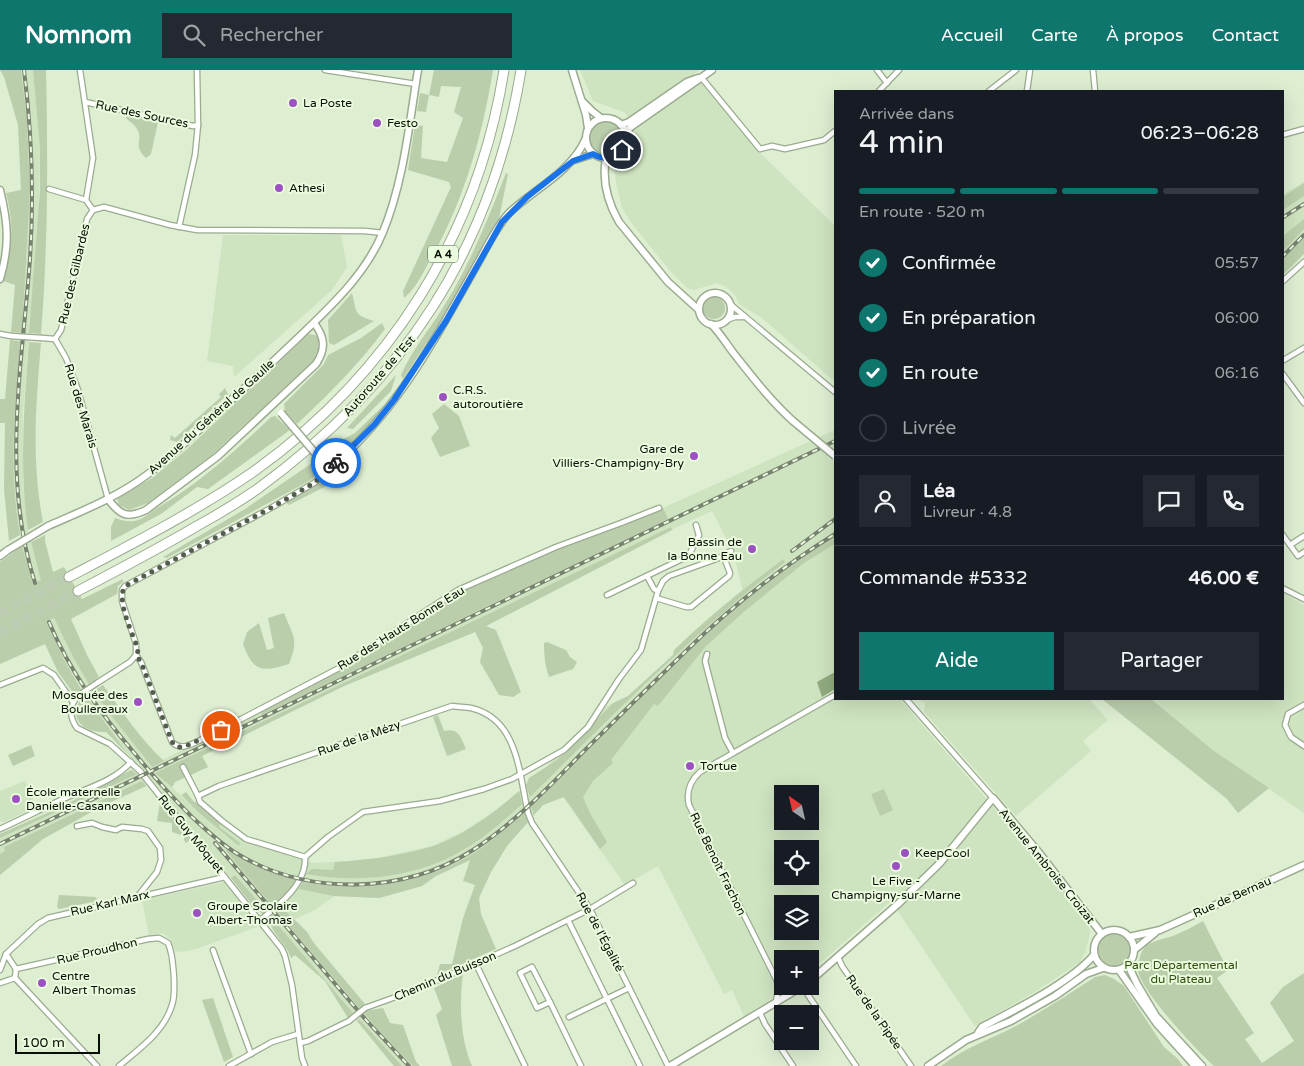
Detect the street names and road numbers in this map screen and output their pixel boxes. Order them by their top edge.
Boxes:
street label: Rue des Sources [94,97,190,131]
street label: Rue des Gilbardes [56,222,92,326]
road number: A 4 [428,245,458,262]
street label: Autoroute de l’Est [340,332,418,419]
street label: Avenue du Général de Gaulle [145,357,277,477]
street label: Rue des Marais [62,362,101,450]
street label: Rue des Hauts Bonne Eau [335,583,467,673]
street label: Rue de la Mézy [316,717,403,759]
street label: Rue Guy Môquet [155,792,227,876]
street label: Avenue Ambroise Croizat [996,806,1098,927]
street label: Rue Benoît Frachon [687,810,749,918]
street label: Rue de Bernau [1191,873,1273,921]
street label: Rue Karl Marx [69,887,151,919]
street label: Rue de l'Égalité [573,890,627,974]
street label: Rue Proudhon [55,935,139,967]
street label: Chemin du Buisson [392,948,498,1004]
street label: Rue de la Pipée [843,972,905,1052]

